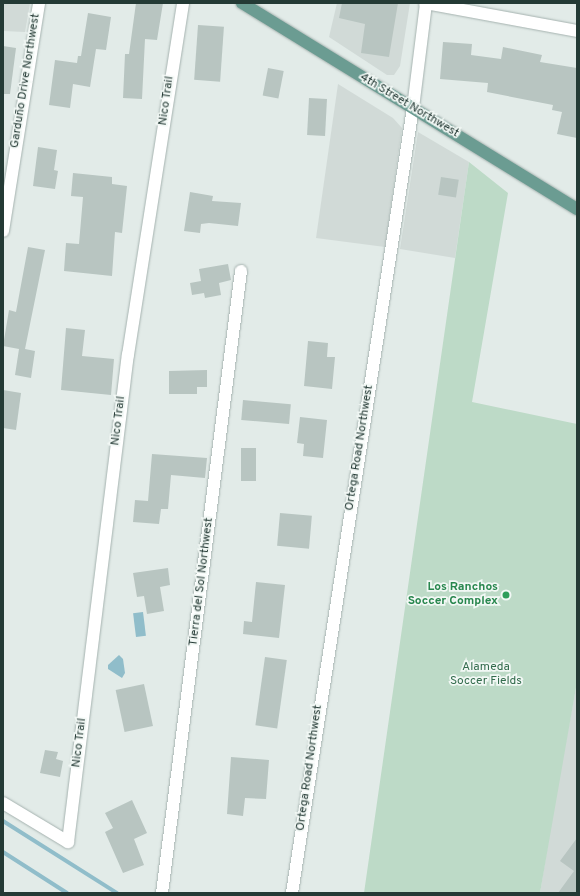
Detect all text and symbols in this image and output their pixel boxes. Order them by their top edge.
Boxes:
street label: Garduño Drive Northwest [8,13,44,149]
street label: 4th Street Northwest [357,71,461,141]
street label: Nico Trail [156,75,178,127]
street label: Ortega Road Northwest [343,384,377,512]
street label: Nico Trail [109,395,129,447]
street label: Tierra del Sol Northwest [187,517,217,647]
place label: Los Ranchos Soccer Complex [408,581,498,609]
marker: Los Ranchos Soccer Complex [501,590,511,600]
park label: Alameda Soccer Fields [450,661,522,689]
street label: Ortega Road Northwest [294,704,326,832]
street label: Nico Trail [70,717,90,769]

